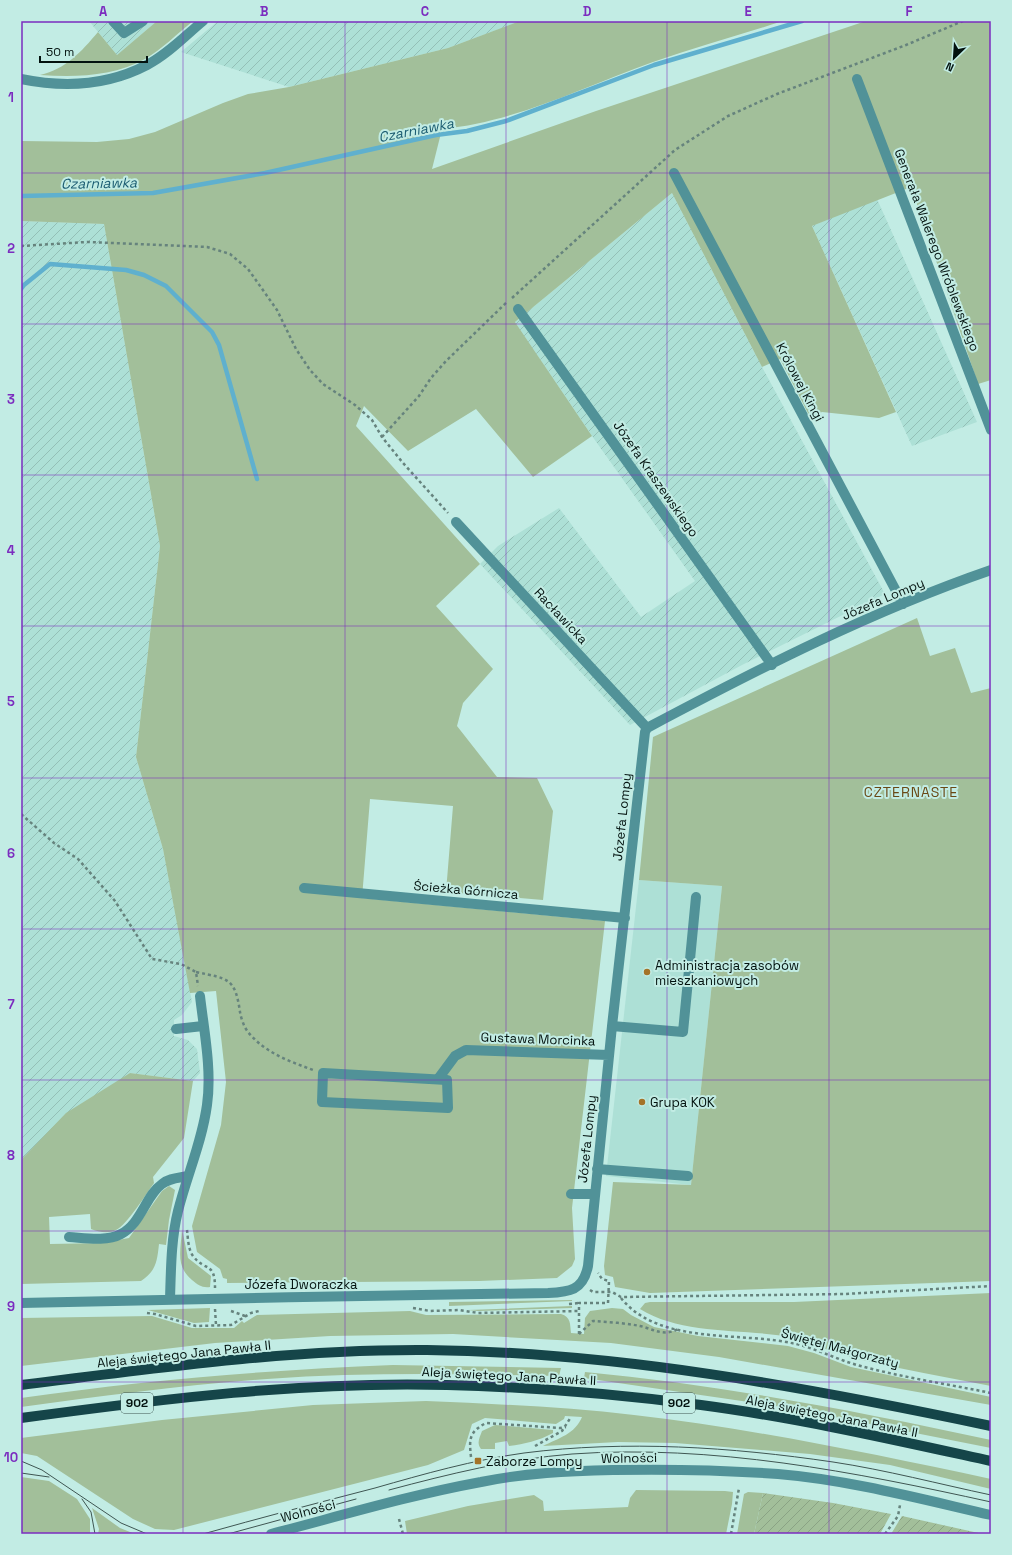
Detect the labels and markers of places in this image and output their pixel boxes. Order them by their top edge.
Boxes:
place label: Administracja zasobów mieszkaniowych [655,957,799,989]
marker: Administracja zasobów mieszkaniowych [642,967,652,977]
place label: Grupa KOK [650,1094,715,1111]
marker: Grupa KOK [637,1097,647,1107]
place label: Zaborze Lompy [486,1453,582,1470]
marker: Zaborze Lompy [473,1456,483,1466]

